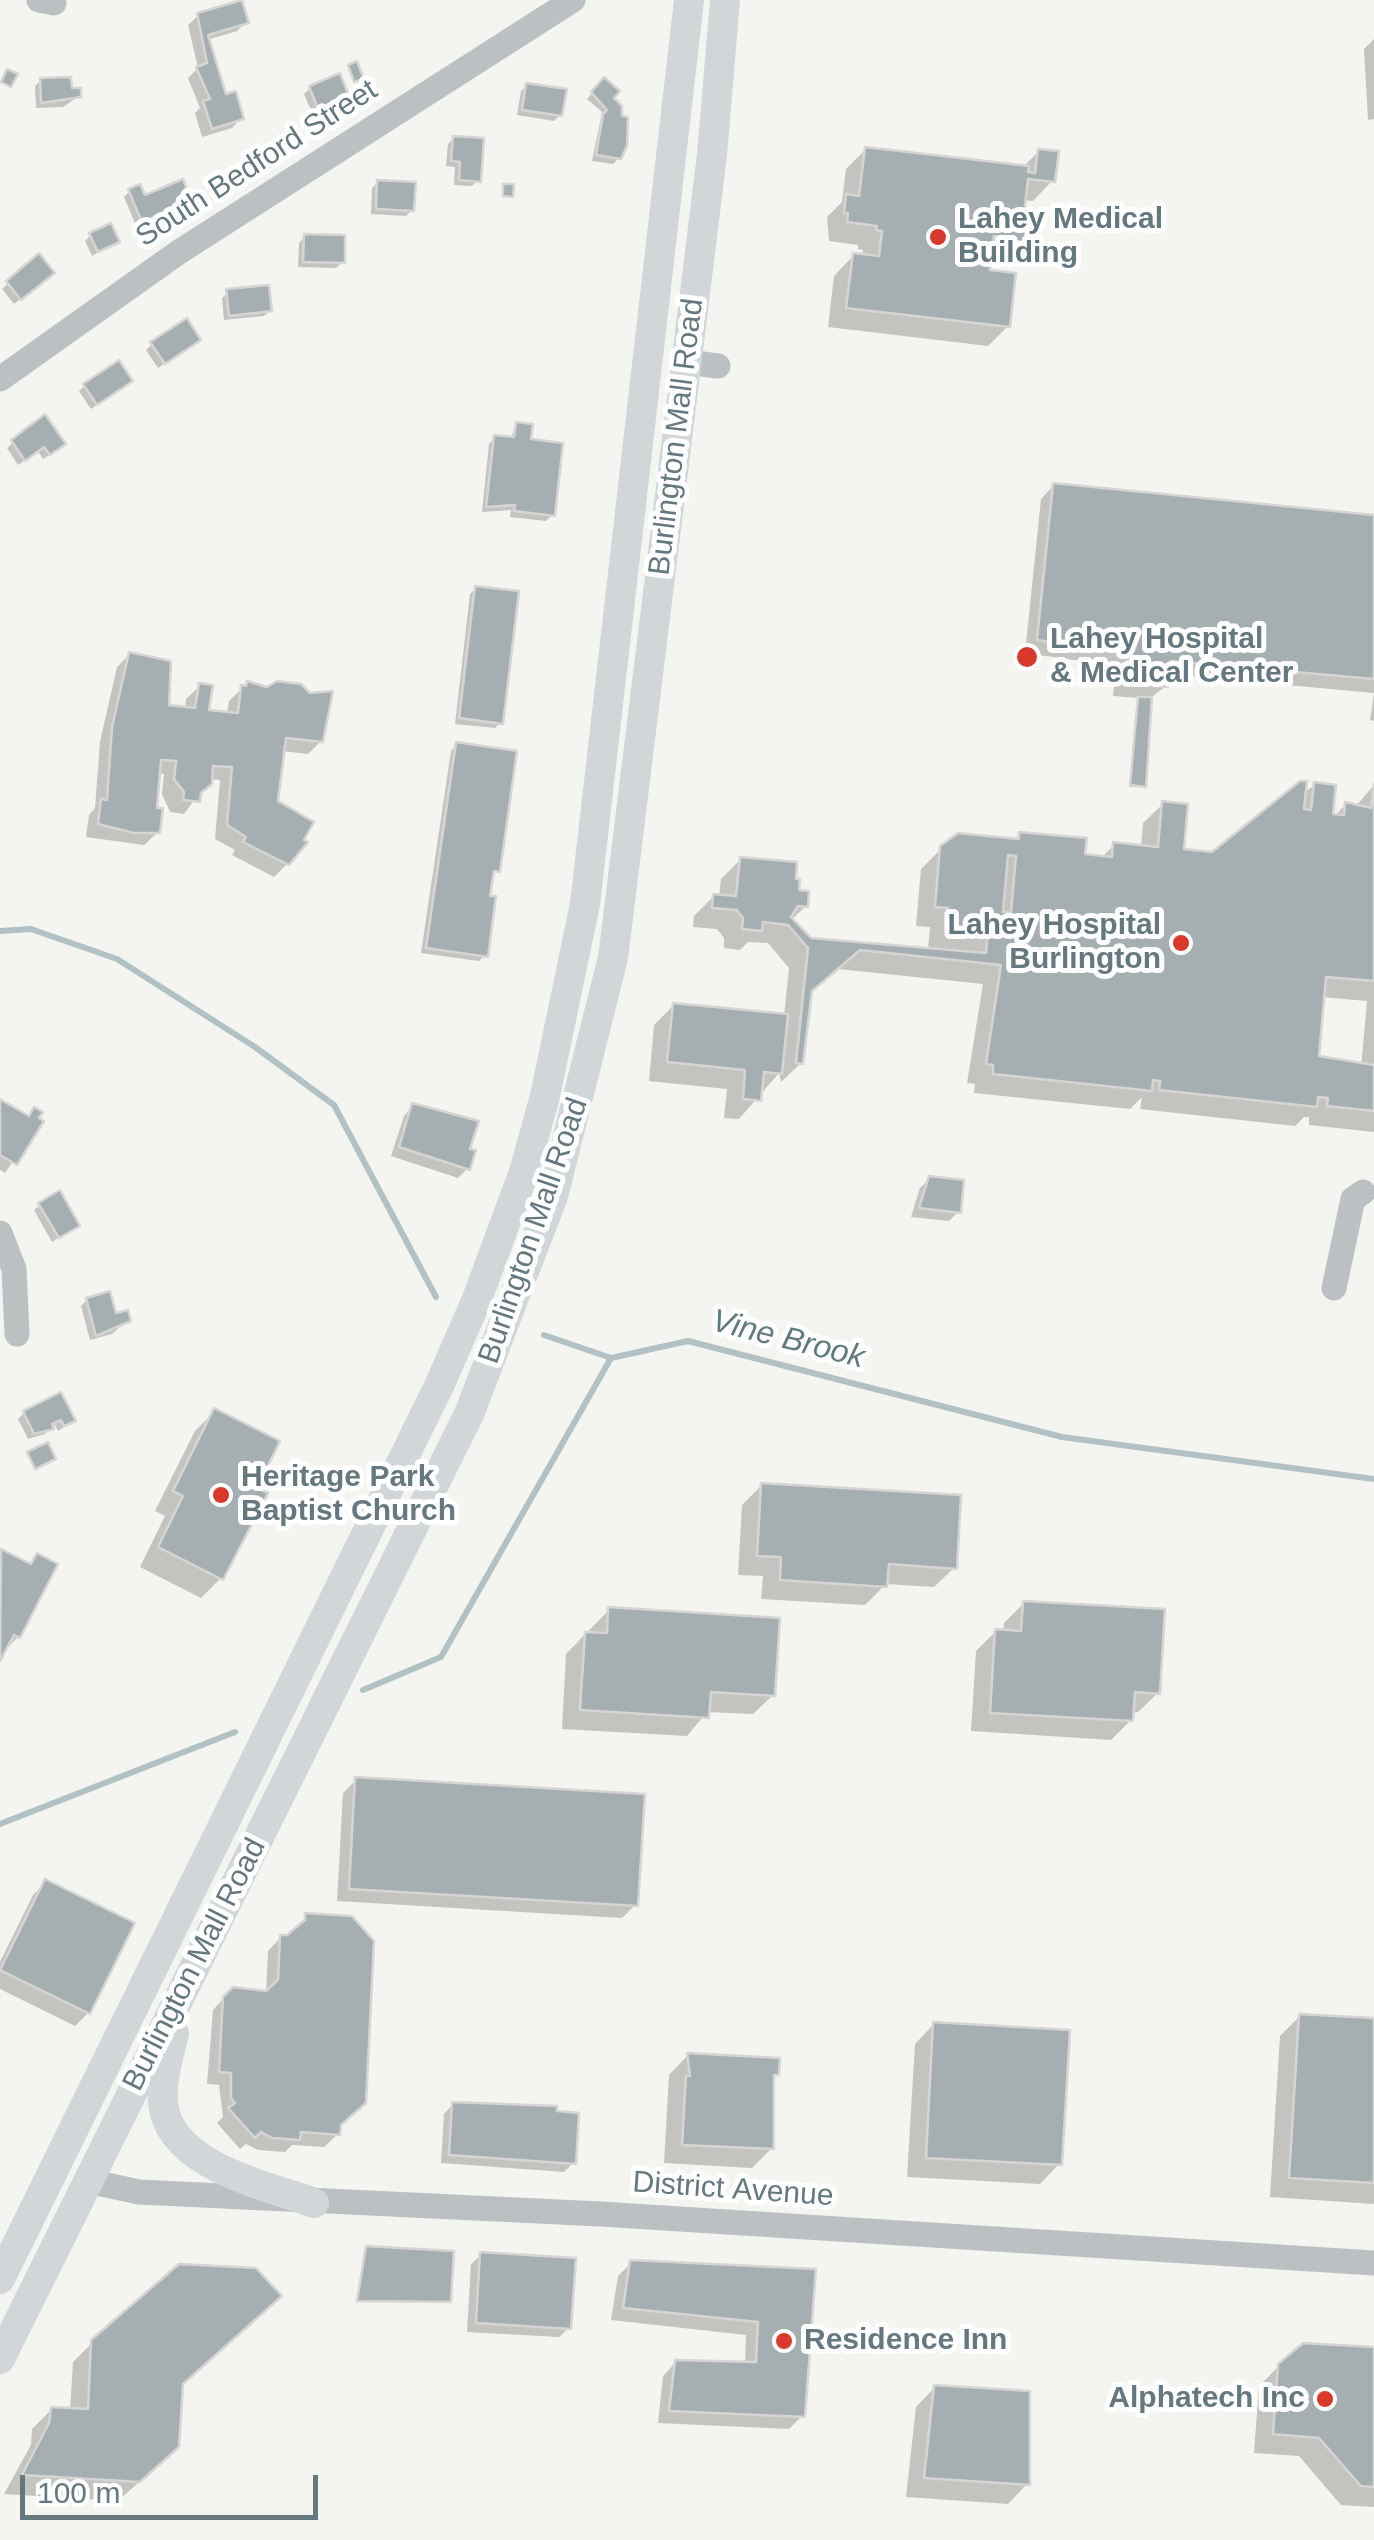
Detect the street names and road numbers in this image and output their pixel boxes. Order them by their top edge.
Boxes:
street label: South Bedford Street [130,73,384,255]
street label: Burlington Mall Road [642,297,712,577]
street label: Burlington Mall Road [472,1093,596,1369]
street label: Burlington Mall Road [116,1833,274,2097]
street label: District Avenue [631,2165,835,2215]

